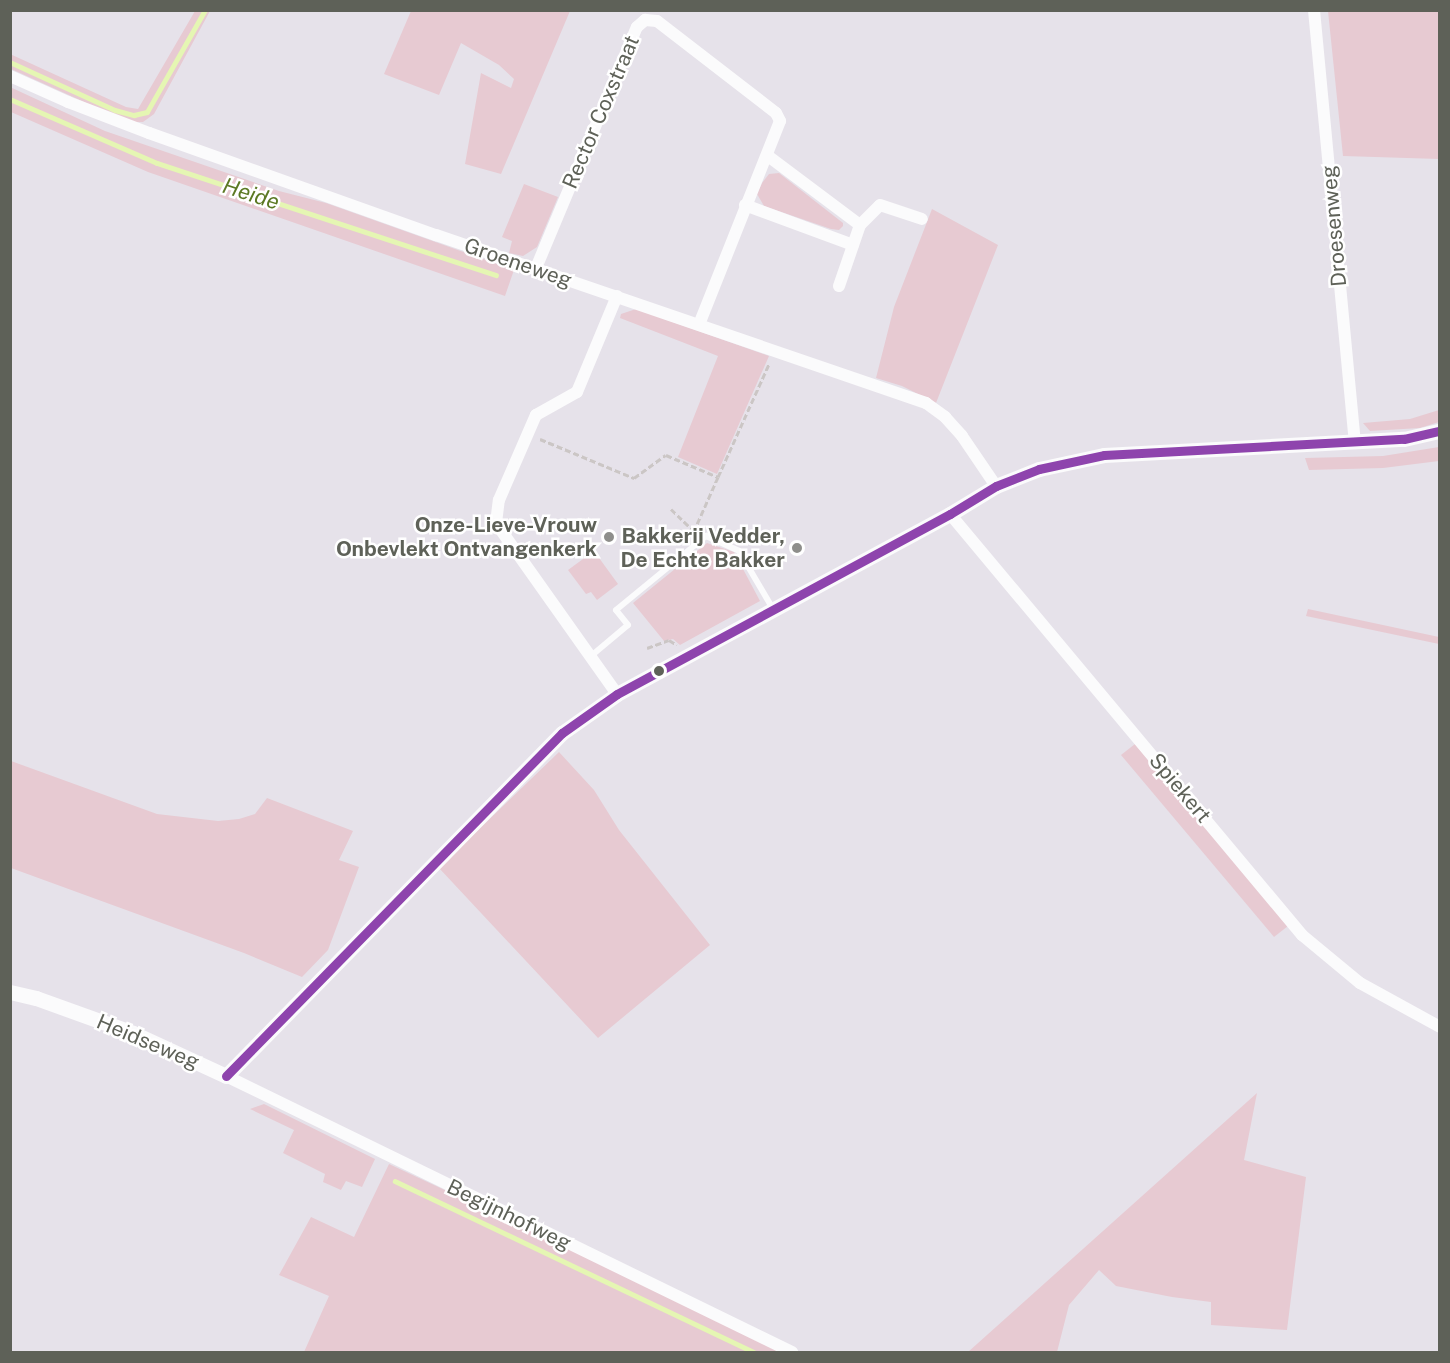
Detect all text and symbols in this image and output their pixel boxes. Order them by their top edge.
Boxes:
street label: Rector Coxstraat [557,32,645,192]
street label: Droesenweg [1316,164,1352,288]
water label: Heide [219,172,283,216]
street label: Groeneweg [461,233,575,293]
place label: Onze-Lieve-Vrouw Onbevlekt Ontvangenkerk [336,512,597,562]
place label: Bakkerij Vedder, De Echte Bakker [620,523,785,573]
marker: Onze-Lieve-Vrouw Onbevlekt Ontvangenkerk [602,530,616,544]
marker: Bakkerij Vedder, De Echte Bakker [790,541,804,555]
unlabelled marker [653,665,665,677]
street label: Spiekert [1144,748,1216,828]
street label: Heidseweg [93,1009,203,1075]
street label: Begijnhofweg [443,1174,575,1256]

